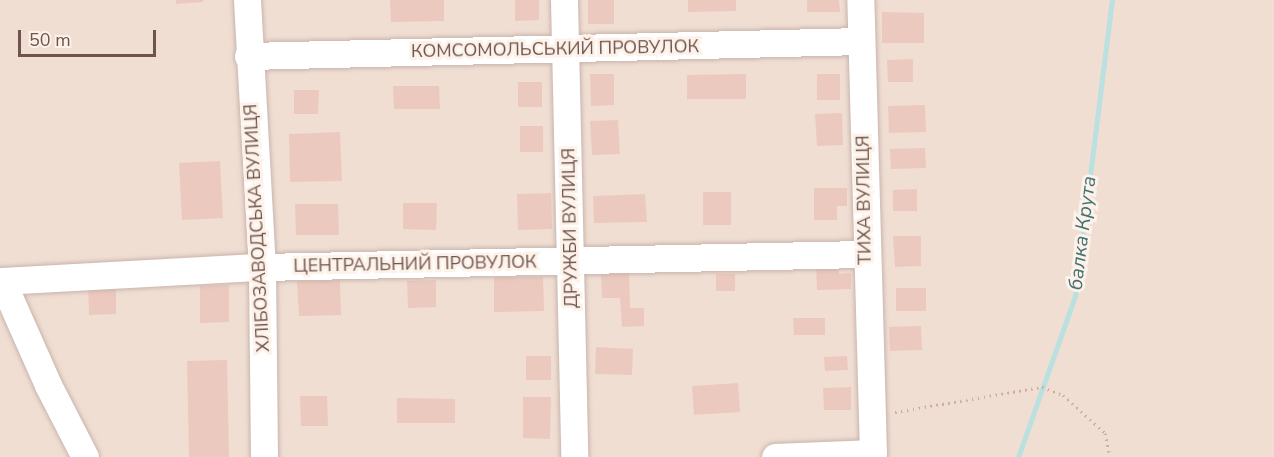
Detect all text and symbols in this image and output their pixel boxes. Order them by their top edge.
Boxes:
scale bar [21,18,159,56]
text: 50 m [29,28,71,52]
street label: КОМСОМОЛЬСЬКИЙ ПРОВУЛОК [411,36,699,62]
street label: ХЛІБОЗАВОДСЬКА ВУЛИЦЯ [240,103,274,353]
street label: ТИХА ВУЛИЦЯ [852,135,876,265]
street label: ДРУЖБИ ВУЛИЦЯ [558,148,582,308]
water label: балка Крута [1063,175,1101,291]
street label: ЦЕНТРАЛЬНИЙ ПРОВУЛОК [293,251,537,277]

